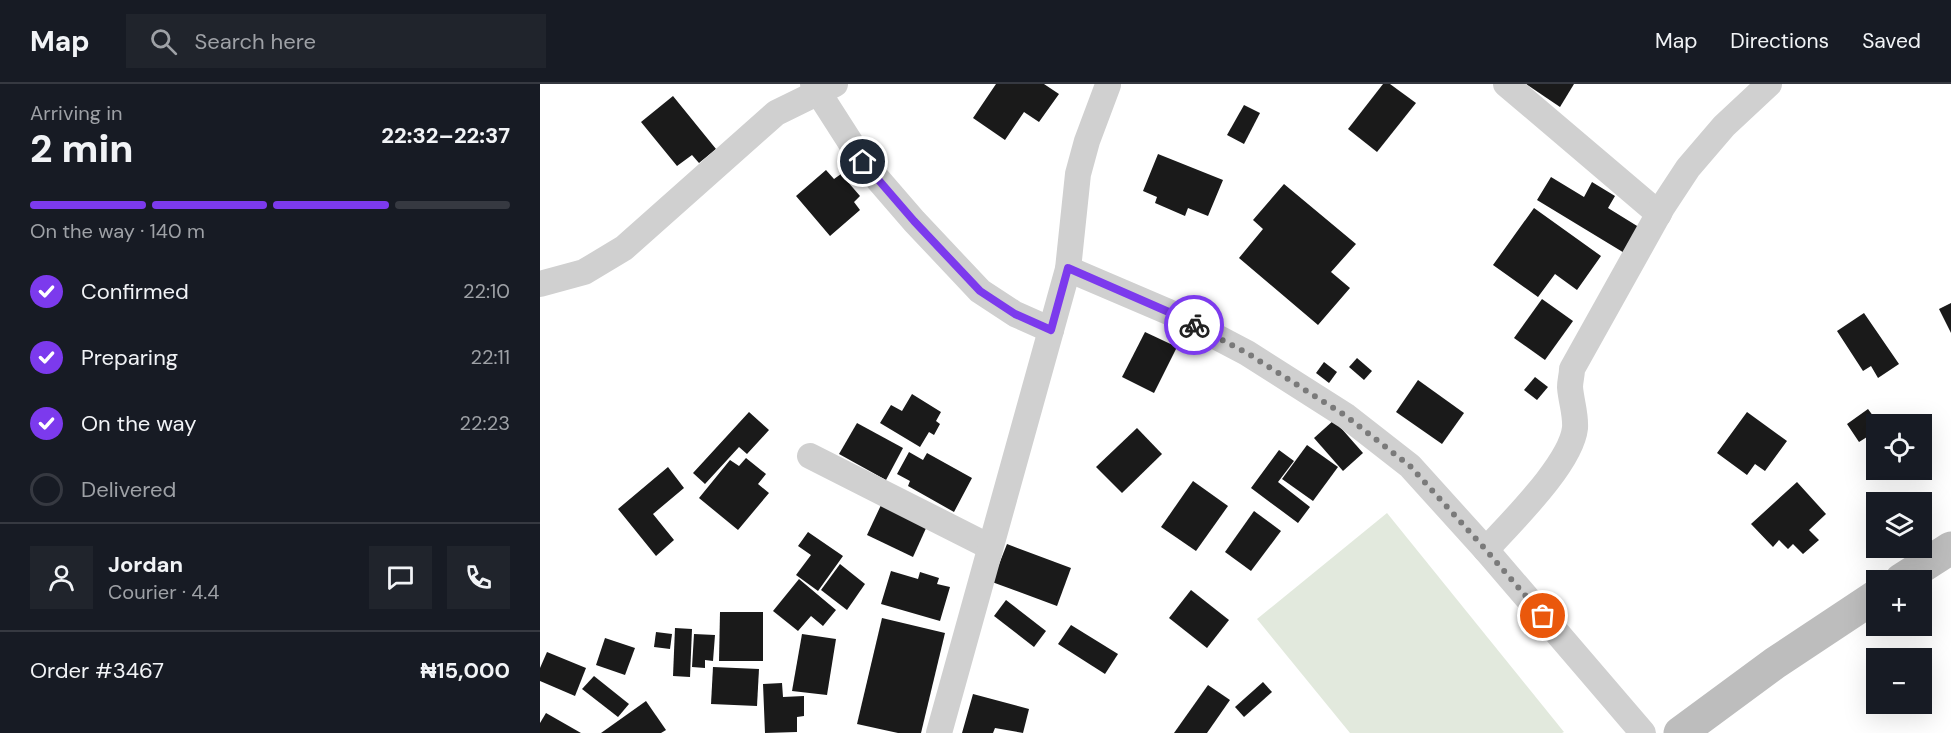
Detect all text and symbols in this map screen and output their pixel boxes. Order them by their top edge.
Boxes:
search box [126,14,546,68]
text: Map [30,23,90,60]
icon: search [147,25,180,58]
text: Search here [195,27,316,56]
text: Map [1655,27,1697,55]
text: Directions [1730,27,1829,55]
text: Saved [1862,27,1921,55]
text: Arriving in [30,100,122,126]
text: 22:32–22:37 [381,121,510,150]
text: 2 min [30,123,134,174]
pin [837,136,888,187]
icon: home [846,145,879,178]
text: On the way · 140 m [30,218,205,244]
icon: check [30,275,63,308]
text: Confirmed [81,277,189,306]
text: 22:10 [463,278,510,304]
courier [1164,295,1224,355]
icon: bike [1178,309,1211,342]
icon: check [30,341,63,374]
text: Preparing [81,343,178,372]
text: 22:11 [470,344,510,370]
icon: check [30,407,63,440]
text: On the way [81,409,196,438]
text: 22:23 [460,410,510,436]
map controls [1866,414,1932,714]
button: locate [1866,414,1932,480]
text: Delivered [81,475,176,504]
button: layers [1866,492,1932,558]
button: person [30,546,93,609]
button: chat [369,546,432,609]
button: phone [447,546,510,609]
text: Jordan [108,550,183,579]
button: + [1866,570,1932,636]
text: Courier · 4.4 [108,579,219,605]
pin [1517,590,1568,641]
icon: bag [1526,599,1559,632]
button: − [1866,648,1932,714]
text: Order #3467 [30,656,164,685]
text: ₦15,000 [421,656,510,685]

